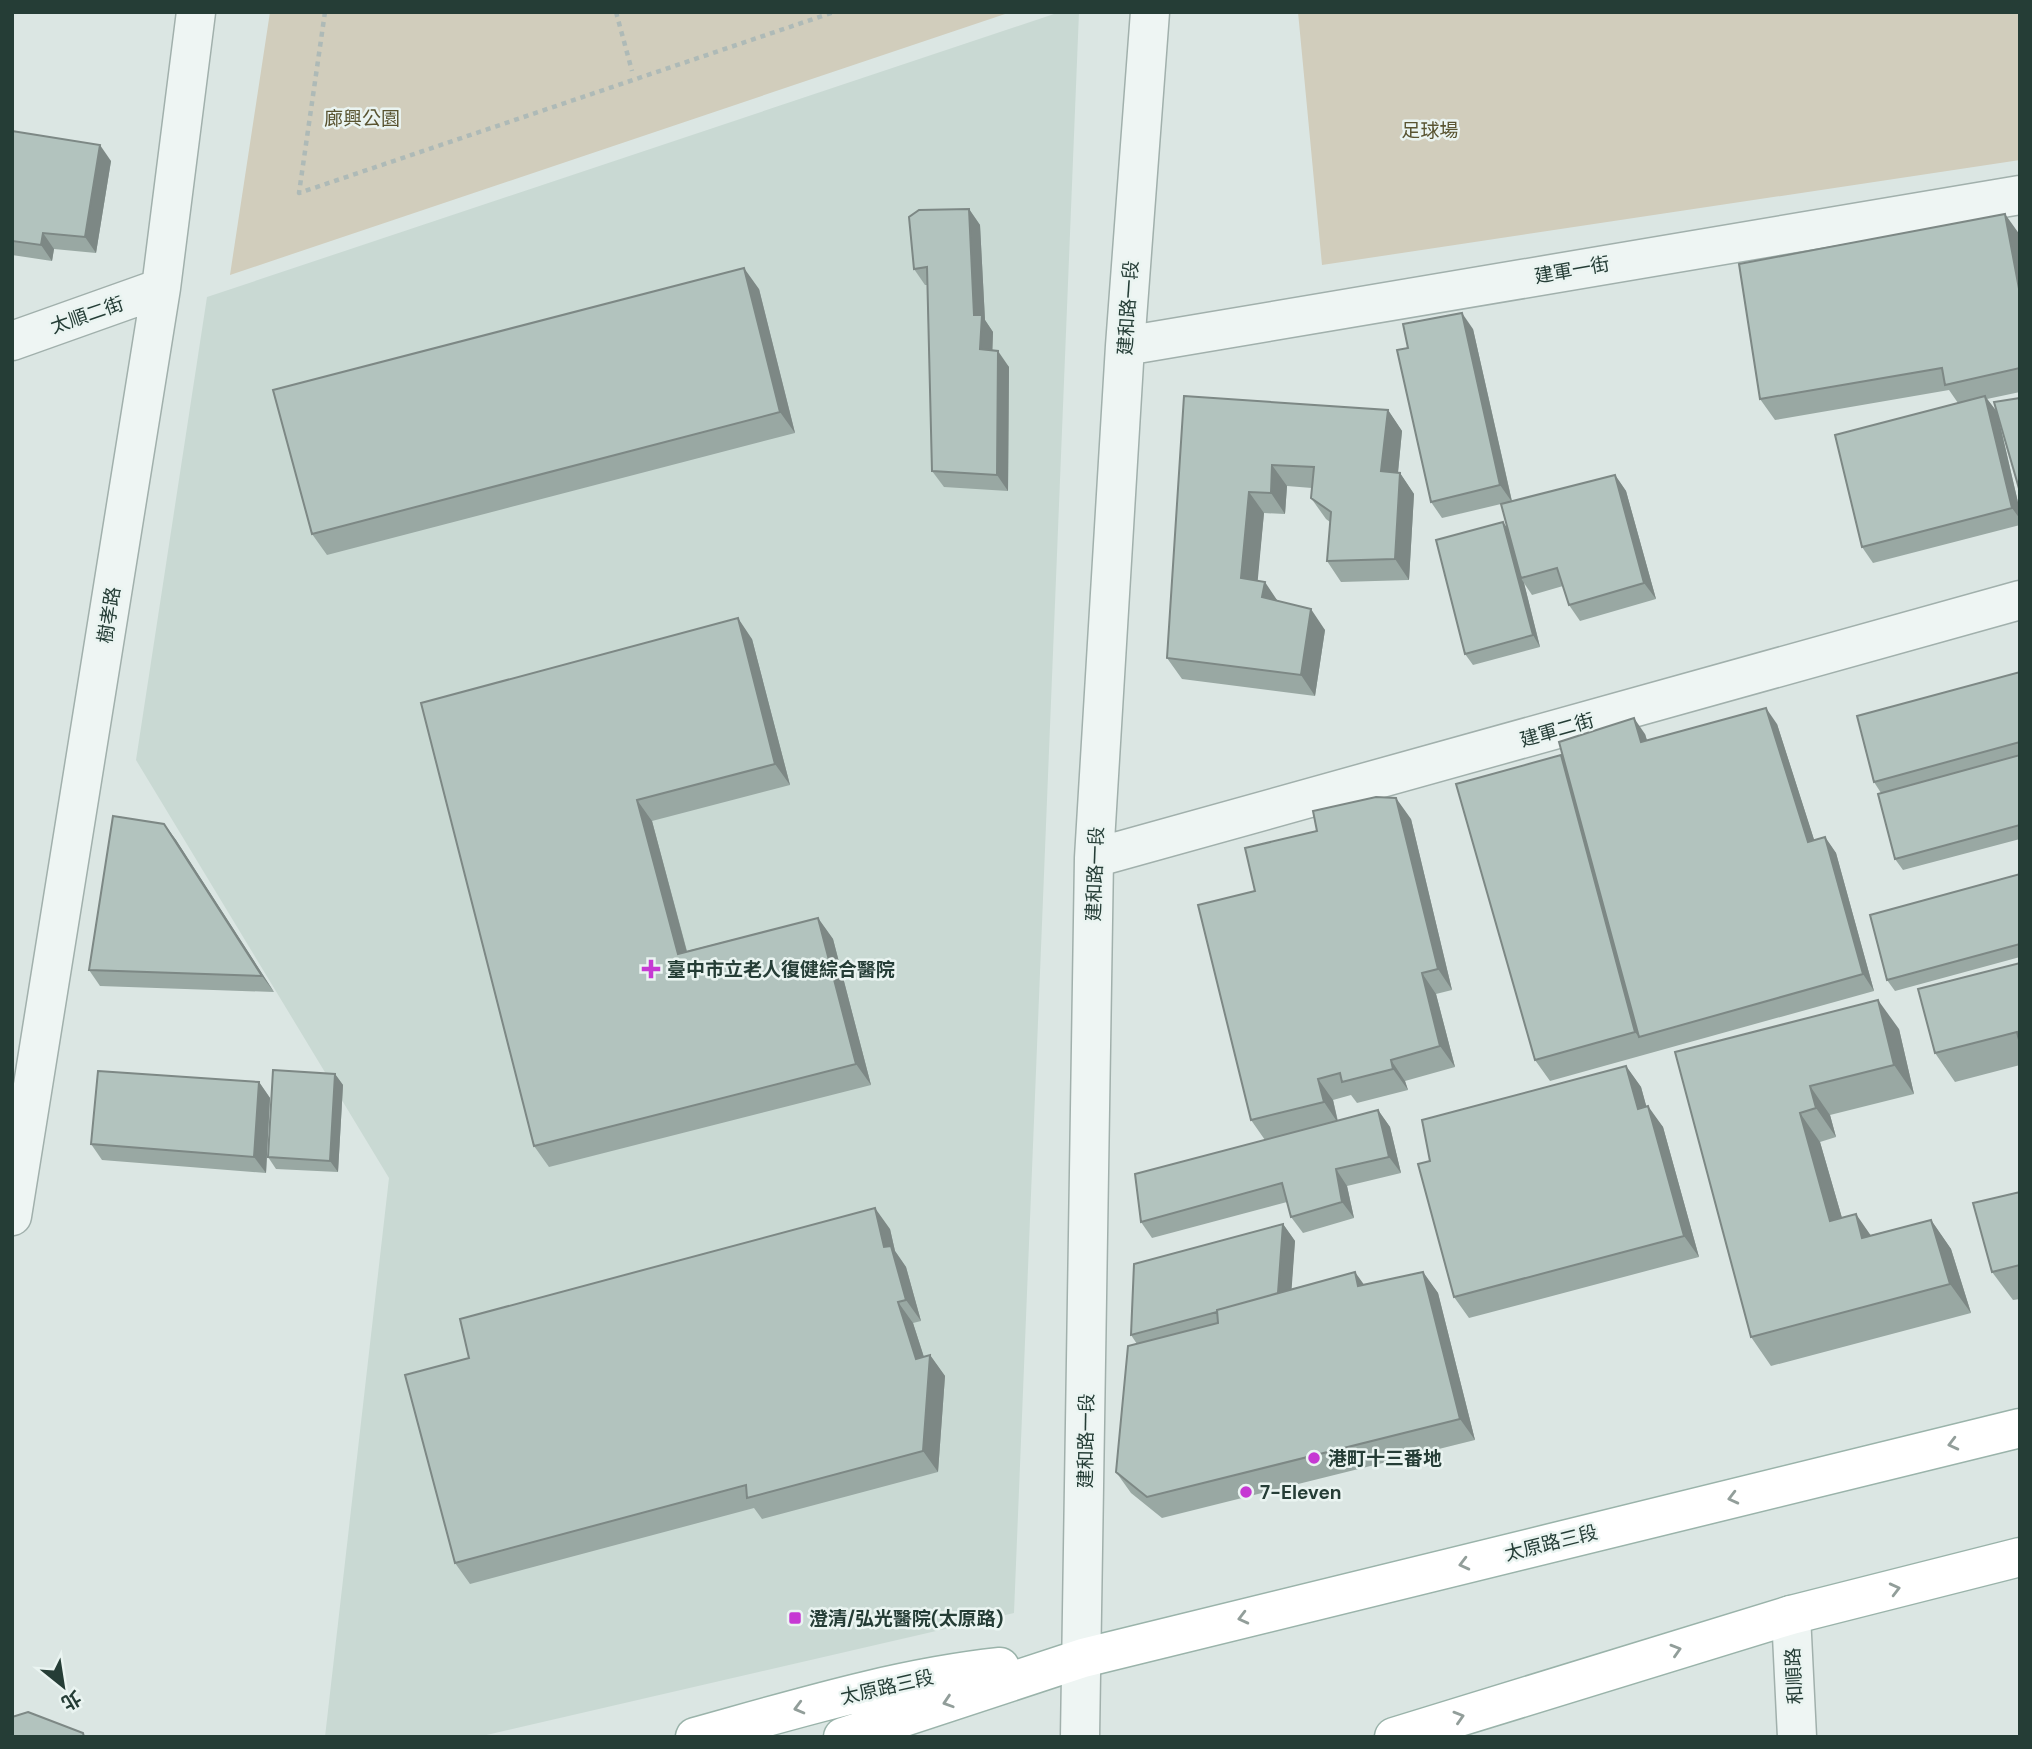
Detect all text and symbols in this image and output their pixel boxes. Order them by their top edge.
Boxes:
park label: 廊興公園 [324,106,400,131]
park label: 足球場 [1401,118,1459,143]
street label: 建軍一街 [1532,251,1612,289]
street label: 建和路一段 [1112,260,1144,356]
street label: 太順二街 [47,291,127,339]
street label: 樹孝路 [92,585,126,645]
street label: 建軍二街 [1517,708,1597,752]
street label: 建和路一段 [1081,826,1109,922]
place label: 臺中市立老人復健綜合醫院 [667,957,895,982]
marker: 臺中市立老人復健綜合醫院 [641,959,661,979]
street label: 建和路一段 [1073,1393,1099,1489]
one-way arrow [1948,1436,1960,1450]
place label: 港町十三番地 [1328,1446,1442,1471]
marker: 港町十三番地 [1306,1450,1322,1466]
place label: 7-Eleven [1260,1480,1342,1505]
marker: 7-Eleven [1238,1484,1254,1500]
one-way arrow [1727,1490,1739,1504]
street label: 太原路三段 [1502,1519,1600,1567]
one-way arrow [1458,1556,1470,1570]
one-way arrow [1889,1583,1901,1597]
place label: 澄清/弘光醫院(太原路) [809,1606,1004,1631]
marker: 澄清/弘光醫院(太原路) [787,1610,803,1626]
one-way arrow [1237,1610,1249,1624]
one-way arrow [1670,1644,1682,1659]
street label: 和順路 [1780,1647,1808,1705]
north arrow [28,1651,98,1721]
street label: 太原路三段 [838,1664,936,1710]
text: 北 [57,1685,86,1716]
one-way arrow [942,1694,955,1708]
one-way arrow [793,1700,805,1715]
one-way arrow [1453,1710,1465,1725]

